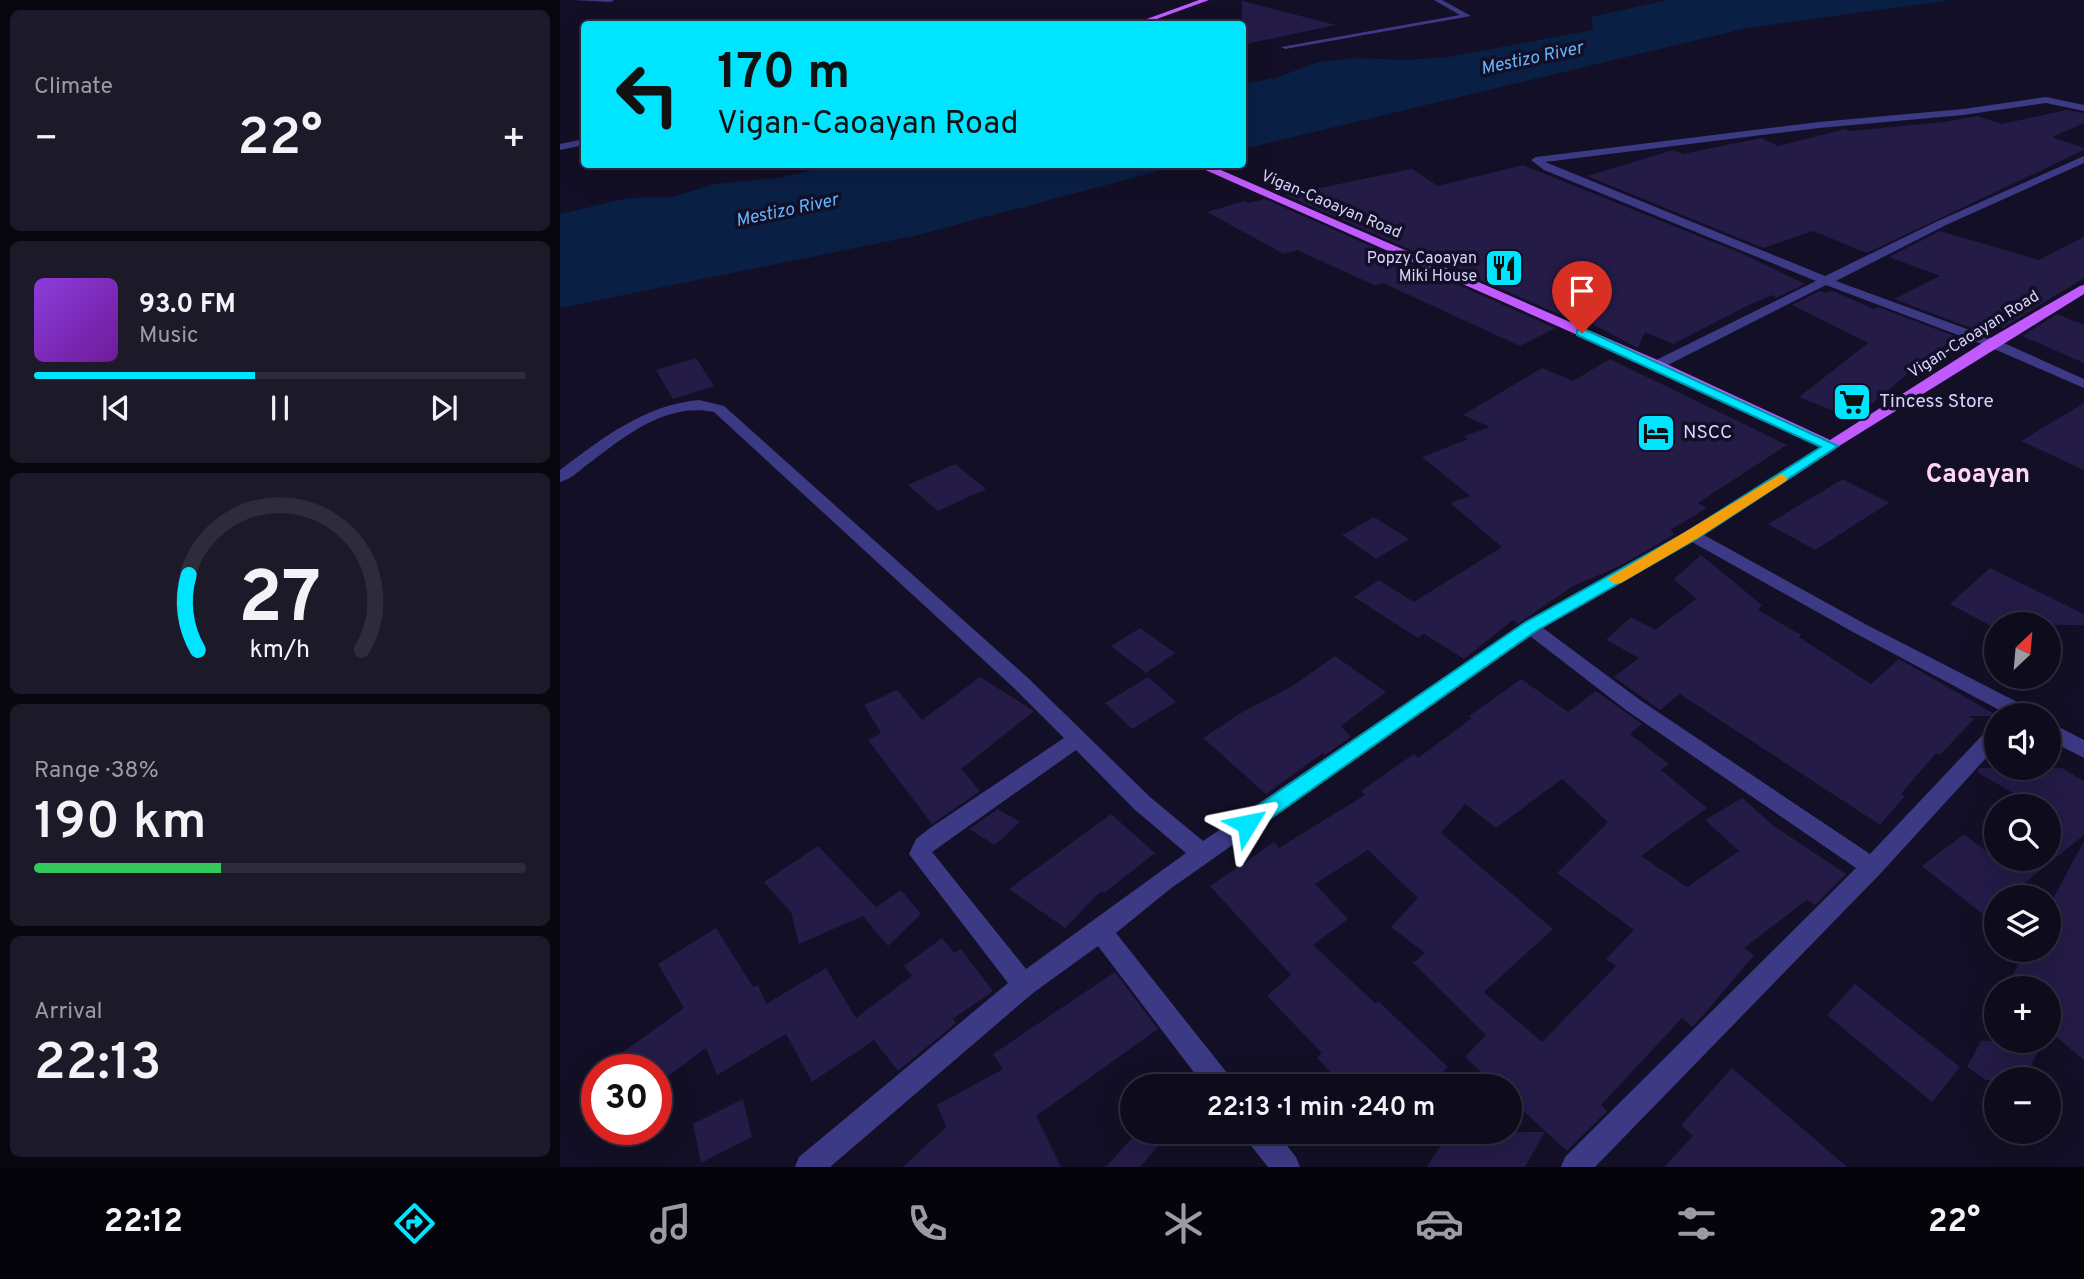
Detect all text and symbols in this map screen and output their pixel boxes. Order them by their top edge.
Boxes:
water label: Mestizo River [1479,36,1587,81]
text: 170 m [717,44,850,106]
icon: left [602,49,693,140]
text: Climate [34,73,113,102]
text: Vigan-Caoayan Road [717,105,1019,145]
text: 22° [237,107,323,173]
text: − [34,116,59,165]
text: + [501,116,526,165]
street label: Vigan-Caoayan Road [1258,166,1404,244]
water label: Mestizo River [734,188,842,233]
restaurant icon: Popzy Caoayan Miki House [1483,247,1525,289]
place label: Popzy Caoayan Miki House [1367,249,1477,287]
pin [1552,261,1612,333]
icon: arrive [1563,272,1601,310]
street label: Vigan-Caoayan Road [1905,287,2043,383]
text: 93.0 FM [139,289,236,322]
text: Music [139,322,199,351]
supermarket icon: Tincess Store [1831,381,1873,423]
icon: previous [97,389,135,427]
icon: pause [261,389,299,427]
icon: next [425,389,463,427]
place label: Tincess Store [1879,390,1994,414]
hotel icon: NSCC [1635,412,1677,454]
place label: NSCC [1683,421,1732,445]
district label: Caoayan [1926,459,2030,492]
text: 27 [239,556,321,648]
north arrow [1984,612,2062,690]
map controls [1984,612,2061,1144]
text: km/h [250,634,310,666]
button: sound [1984,703,2061,780]
text: Range · 38% [34,757,159,786]
position arrow [1210,787,1284,861]
text: 190 km [34,791,206,857]
button: search [1984,794,2061,871]
button: layers [1984,885,2061,962]
button: + [1984,976,2061,1053]
text: Arrival [34,998,103,1027]
text: 22:13 [34,1032,161,1098]
speed limit sign: 30 [581,1054,672,1145]
button: − [1984,1067,2061,1144]
text: 22:13 · 1 min · 240 m [1207,1092,1435,1125]
icon: directions [390,1199,439,1248]
icon: music [646,1199,695,1248]
icon: phone [903,1199,952,1248]
icon: climate [1159,1199,1208,1248]
icon: car [1415,1199,1464,1248]
icon: filters [1672,1199,1721,1248]
text: 22:12 [104,1203,183,1243]
text: 22° [1928,1203,1980,1243]

